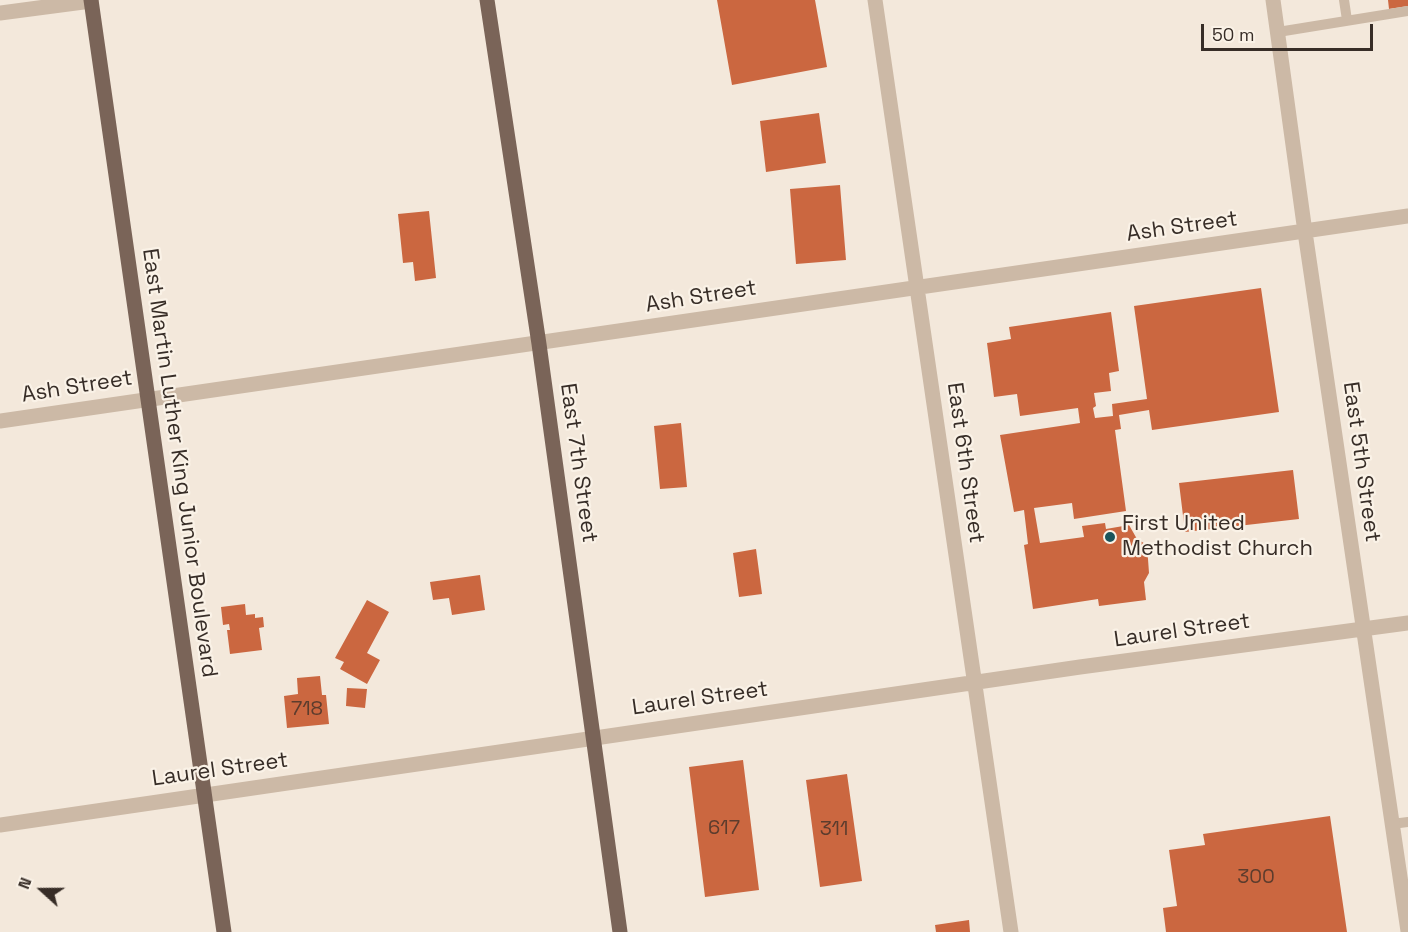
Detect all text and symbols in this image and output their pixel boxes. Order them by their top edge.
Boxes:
scale bar [1204,12,1376,50]
text: 50 m [1212,23,1254,46]
street label: Ash Street [1125,206,1239,248]
street label: East Martin Luther King Junior Boulevard [136,247,222,679]
street label: Ash Street [644,275,758,319]
street label: Ash Street [20,365,134,409]
street label: East 5th Street [1337,380,1385,544]
street label: East 7th Street [554,381,602,545]
street label: East 6th Street [941,381,989,545]
place label: First United Methodist Church [1122,511,1313,562]
marker: First United Methodist Church [1103,530,1117,544]
street label: Laurel Street [1112,608,1252,654]
street label: Laurel Street [630,676,770,722]
house number: 718 [291,698,323,722]
street label: Laurel Street [150,747,290,793]
house number: 617 [708,817,740,841]
house number: 311 [820,818,848,842]
north arrow [12,860,72,920]
house number: 300 [1237,866,1275,890]
text: N [13,875,36,892]

